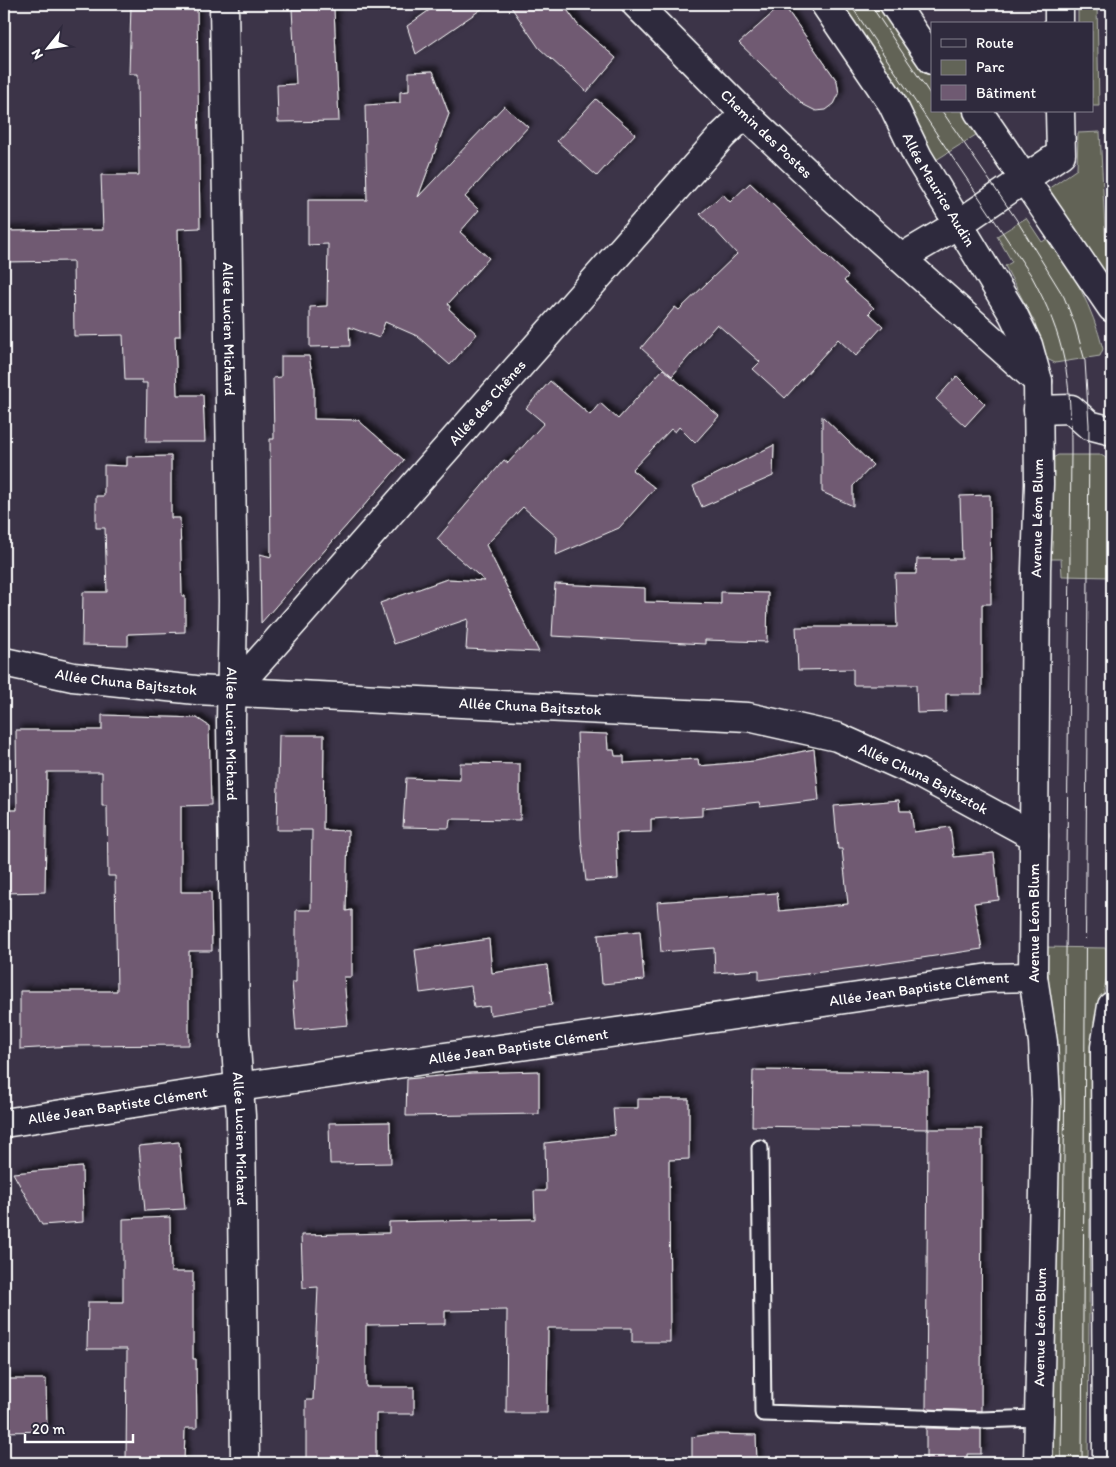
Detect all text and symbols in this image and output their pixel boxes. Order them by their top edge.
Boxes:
north arrow [22,22,72,72]
legend [931,22,1094,112]
text: Route [976,34,1014,52]
text: N [27,46,47,63]
text: Parc [976,58,1005,76]
text: Bâtiment [976,84,1037,102]
street label: Chemin des Postes [717,86,816,182]
street label: Allée Maurice Audin [899,130,979,250]
street label: Allée Lucien Michard [219,262,239,396]
street label: Allée des Chênes [445,356,530,449]
street label: Avenue Léon Blum [1027,458,1047,578]
street label: Allée Chuna Bajtsztok [54,664,198,699]
street label: Allée Lucien Michard [222,667,241,801]
street label: Allée Chuna Bajtsztok [459,694,602,719]
street label: Allée Chuna Bajtsztok [856,739,991,818]
street label: Avenue Léon Blum [1025,863,1043,983]
street label: Allée Jean Baptiste Clément [828,969,1010,1010]
street label: Allée Jean Baptiste Clément [427,1024,610,1068]
street label: Allée Lucien Michard [229,1071,251,1206]
street label: Allée Jean Baptiste Clément [27,1083,209,1128]
street label: Avenue Léon Blum [1030,1267,1050,1387]
scale bar [25,1412,132,1444]
text: 20 m [32,1420,66,1438]

